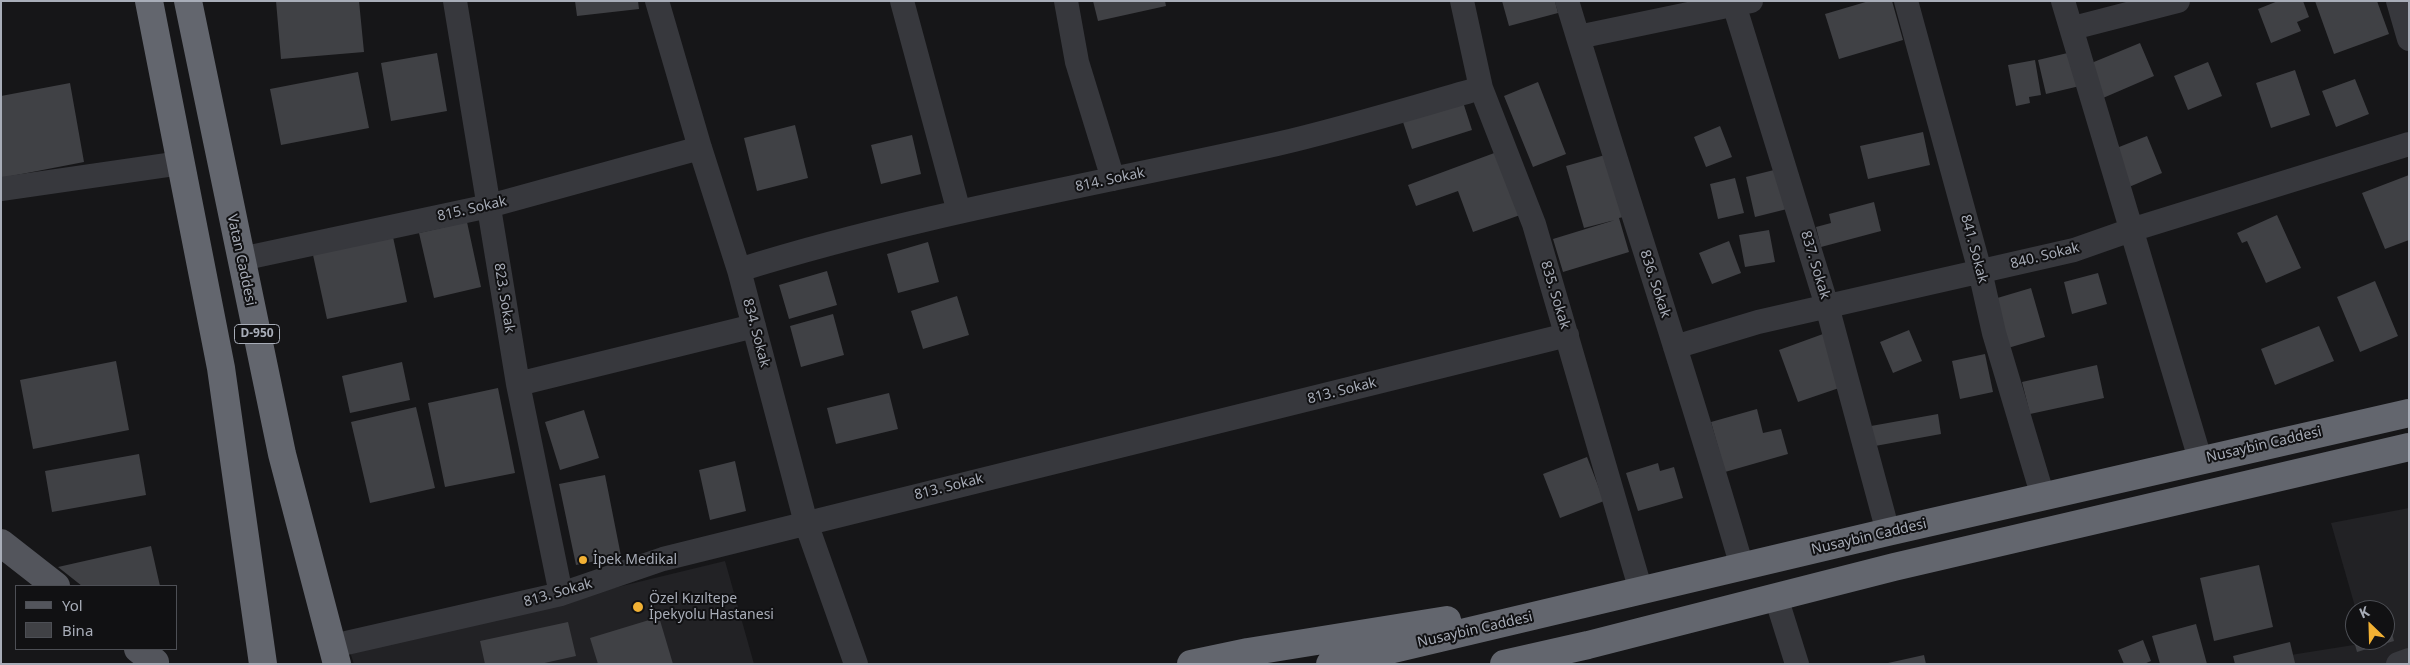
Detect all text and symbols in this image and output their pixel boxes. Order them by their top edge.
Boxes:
street label: 814. Sokak [1074,164,1146,196]
street label: 815. Sokak [436,193,508,225]
street label: Vatan Caddesi [223,213,259,307]
street label: 841. Sokak [1957,213,1991,285]
street label: 837. Sokak [1797,229,1833,301]
street label: 840. Sokak [2009,239,2081,273]
street label: 836. Sokak [1636,248,1674,320]
street label: 835. Sokak [1537,259,1573,331]
street label: 823. Sokak [490,262,518,334]
street label: 834. Sokak [739,297,773,369]
road number: D-950 [234,324,280,344]
street label: 813. Sokak [1306,374,1378,408]
street label: Nusaybin Caddesi [2205,424,2323,466]
street label: 813. Sokak [913,470,985,504]
street label: Nusaybin Caddesi [1810,516,1928,558]
place label: İpek Medikal [593,552,677,568]
marker: İpek Medikal [577,554,589,566]
street label: 813. Sokak [522,575,594,611]
legend [15,585,178,650]
place label: Özel Kızıltepe İpekyolu Hastanesi [649,591,774,624]
text: Yol [62,595,83,615]
marker: Özel Kızıltepe İpekyolu Hastanesi [631,600,645,614]
north arrow [2345,600,2395,650]
text: K [2356,601,2372,622]
street label: Nusaybin Caddesi [1416,609,1534,651]
text: Bina [62,620,93,640]

